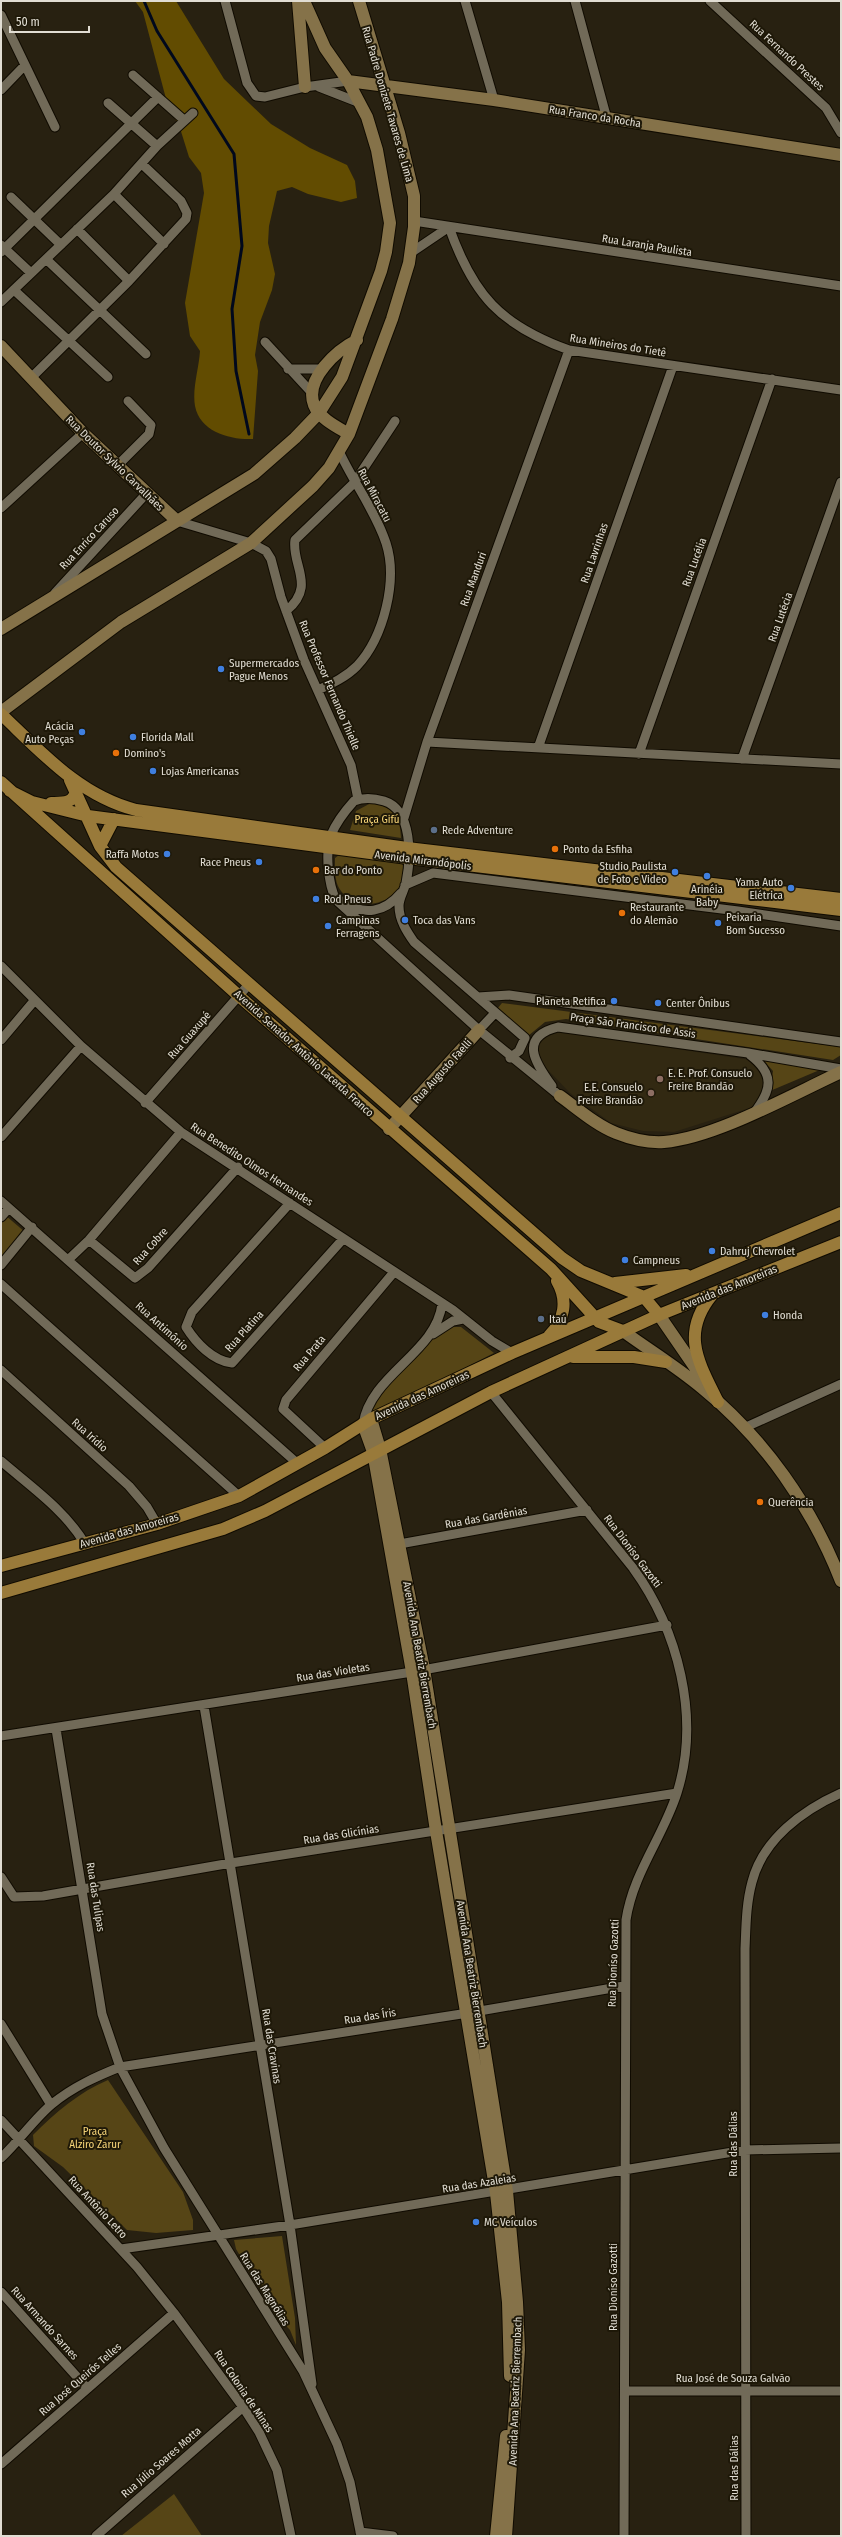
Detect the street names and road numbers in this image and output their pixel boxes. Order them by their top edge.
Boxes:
street label: Rua Fernando Prestes [747,17,827,94]
street label: Rua Padre Donizete Tavares de Lima [359,25,416,183]
street label: Rua Franco da Rocha [548,103,642,130]
street label: Rua Laranja Paulista [601,232,693,259]
street label: Rua Mineiros do Tietê [569,331,667,360]
street label: Rua Doutor Sylvio Carvalhães [63,413,167,514]
street label: Rua Miracatu [355,466,394,524]
street label: Rua Enrico Caruso [57,504,122,572]
street label: Rua Lavrinhas [578,521,611,585]
street label: Rua Lucélia [680,536,709,588]
street label: Rua Manduri [458,550,489,608]
street label: Rua Lutécia [765,591,795,644]
street label: Rua Professor Fernando Thielle [296,618,363,752]
street label: Avenida Mirandópolis [374,848,472,873]
street label: Avenida Senador Antônio Lacerda Franco [231,987,376,1120]
street label: Rua Guaxupé [165,1009,214,1062]
street label: Praça São Francisco de Assis [569,1010,697,1041]
street label: Rua Augusto Faelli [410,1036,475,1106]
street label: Rua Benedito Olmos Hernandes [188,1120,316,1209]
street label: Rua Cobre [130,1225,170,1268]
street label: Avenida das Amoreiras [679,1262,779,1313]
street label: Rua Antimônio [133,1299,191,1354]
street label: Rua Platina [222,1308,266,1355]
street label: Rua Prata [291,1333,328,1374]
street label: Avenida das Amoreiras [373,1368,472,1423]
street label: Rua Irídio [69,1416,110,1455]
street label: Rua das Gardênias [444,1504,529,1531]
street label: Avenida das Amoreiras [78,1510,180,1551]
street label: Rua Dioníso Gazotti [601,1512,664,1591]
street label: Avenida Ana Beatriz Bierrembach [400,1581,439,1730]
street label: Rua das Violetas [295,1660,371,1685]
street label: Rua das Glicínias [302,1822,380,1847]
street label: Rua das Tulipas [84,1861,107,1933]
street label: Avenida Ana Beatriz Bierrembach [453,1899,490,2049]
street label: Rua Dioníso Gazotti [605,1919,622,2007]
street label: Rua das Íris [343,2005,397,2027]
street label: Rua das Cravinas [259,2008,284,2085]
street label: Rua das Dálias [727,2111,740,2177]
street label: Rua das Azaleias [441,2171,517,2196]
street label: Rua Antônio Letro [65,2173,130,2241]
street label: Rua Dioníso Gazotti [607,2243,620,2331]
street label: Rua das Magnólias [237,2250,292,2328]
street label: Rua Armando Sarnes [8,2284,81,2363]
street label: Avenida Ana Beatriz Bierrembach [506,2316,525,2466]
street label: Rua José Queirós Telles [37,2340,124,2419]
street label: Rua Colonia de Minas [211,2348,276,2435]
street label: Rua José de Souza Galvão [676,2372,791,2385]
street label: Rua Júlio Soares Motta [119,2424,204,2501]
street label: Rua das Dálias [728,2435,741,2501]

